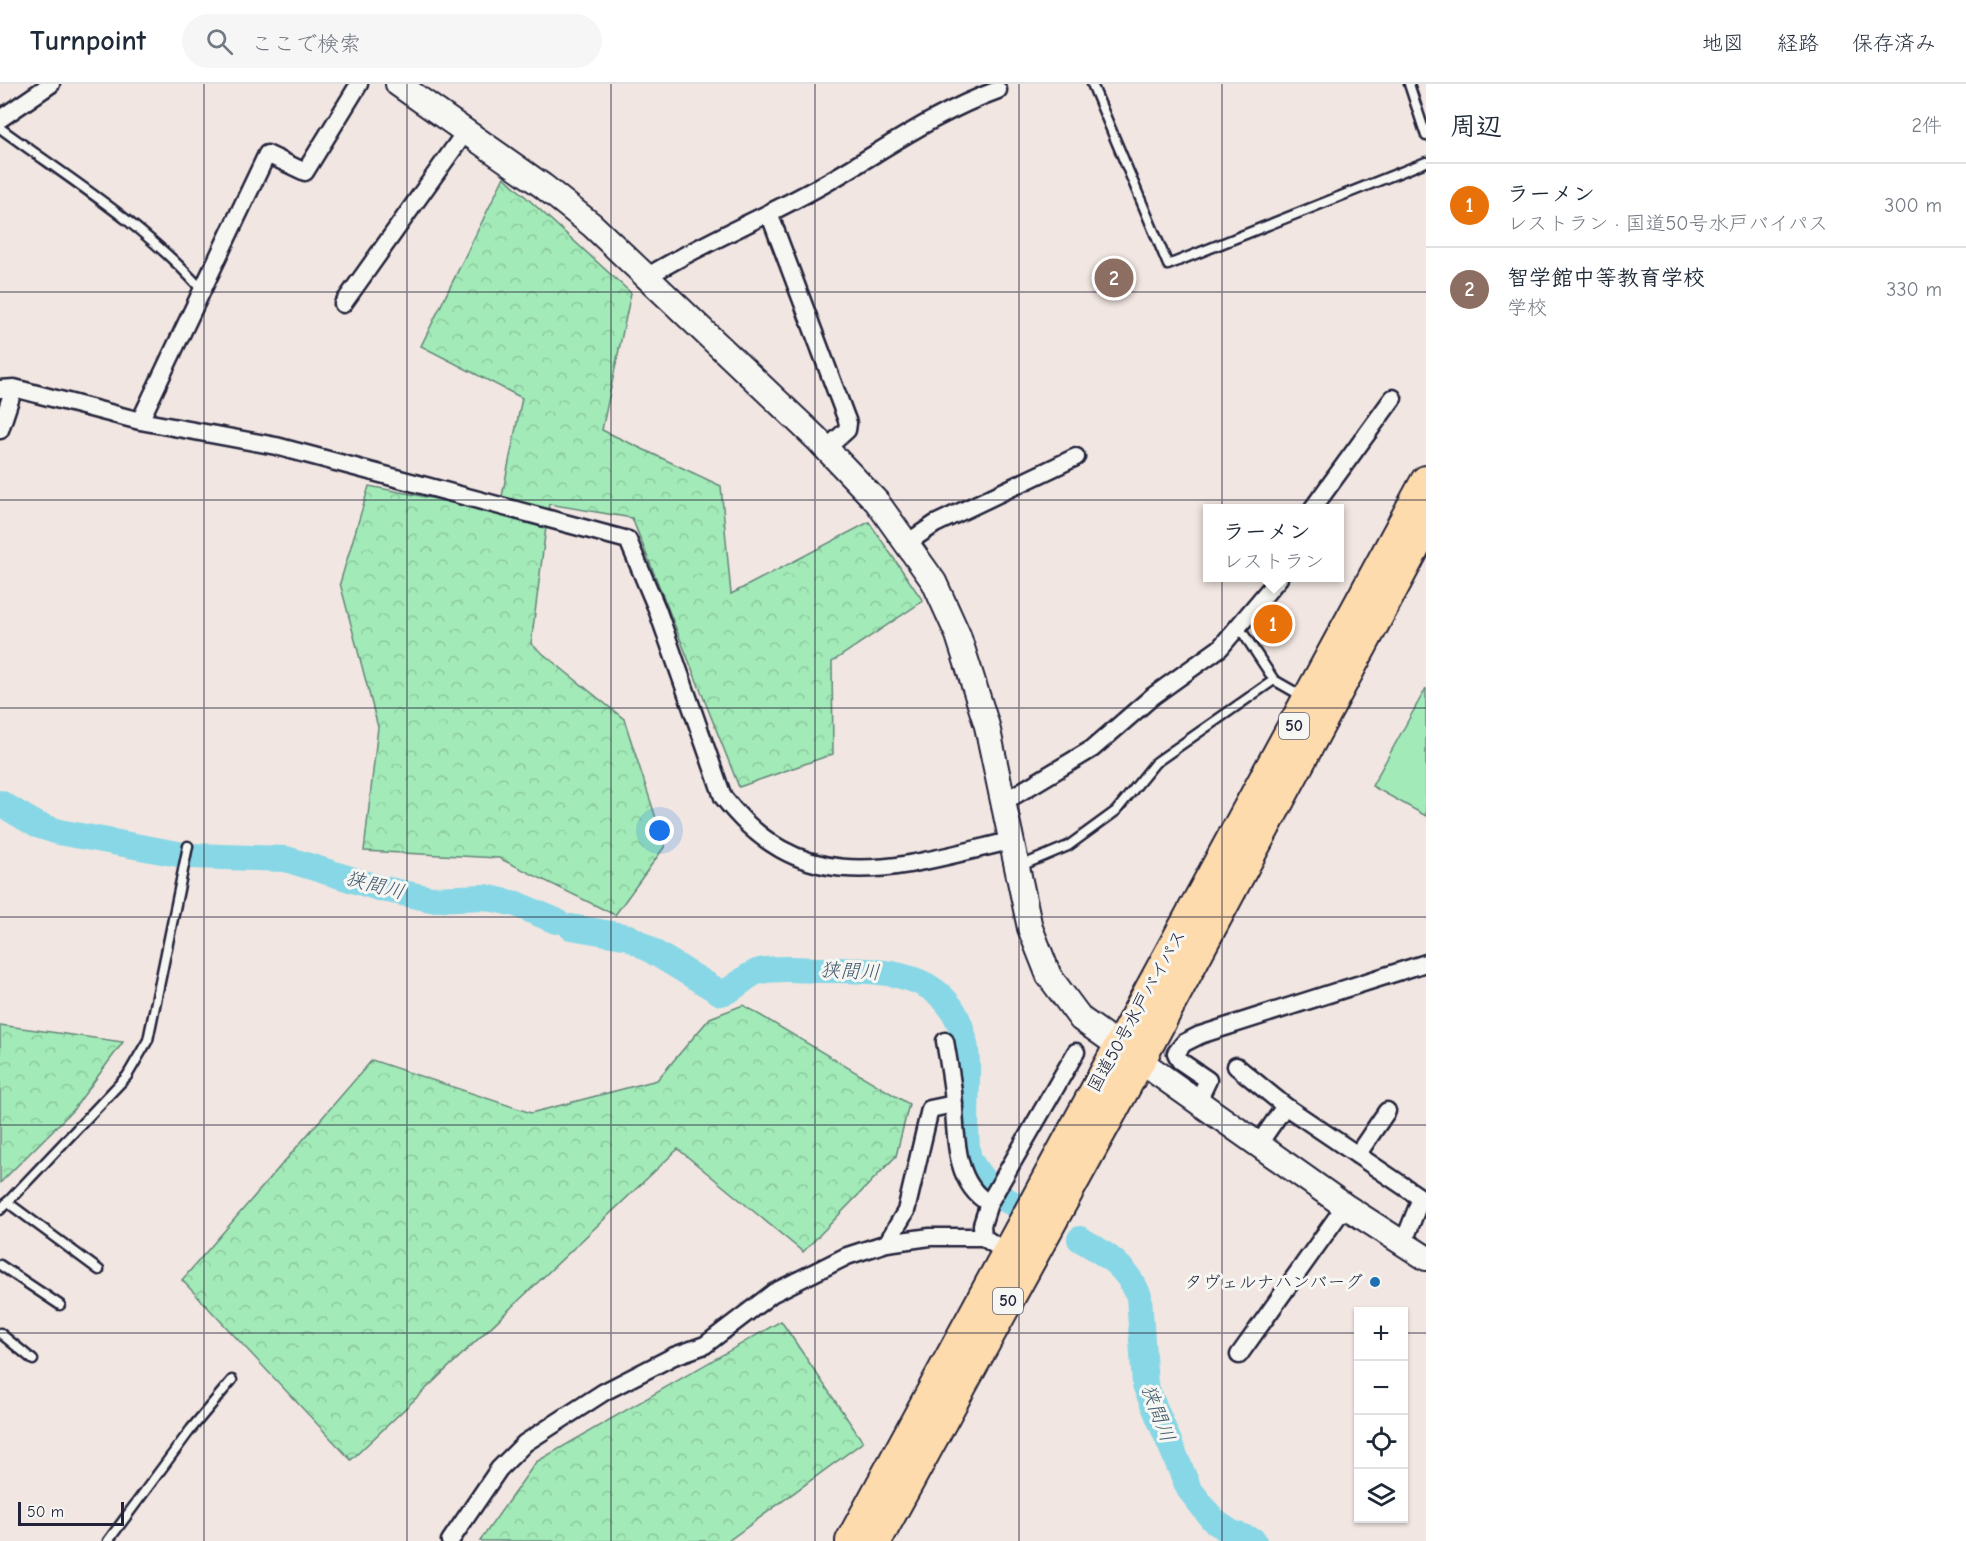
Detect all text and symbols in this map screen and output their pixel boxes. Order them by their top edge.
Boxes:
search box [182,14,602,68]
text: Turnpoint [30,25,146,57]
icon: search [203,25,236,58]
text: ここで検索 [251,31,361,57]
text: 地図 [1702,31,1744,55]
text: 経路 [1777,31,1819,55]
text: 保存済み [1852,31,1936,55]
text: 周辺 [1450,112,1502,142]
text: 2件 [1912,114,1942,137]
text: ラーメン [1507,181,1595,207]
text: 1 [1466,194,1473,217]
text: 300 m [1884,194,1942,217]
text: レストラン · 国道50号水戸バイパス [1507,212,1828,235]
pin: 2 [1094,256,1134,300]
text: 智学館中等教育学校 [1507,265,1705,291]
text: 2 [1465,278,1474,301]
text: 330 m [1886,278,1942,301]
text: 学校 [1507,296,1547,319]
popup [1203,504,1344,582]
text: ラーメン [1223,519,1311,545]
text: レストラン [1223,550,1324,573]
pin: 1 [1254,602,1292,646]
road number: 50 [1279,713,1309,739]
your location [645,816,674,845]
water label: 狭間川 [343,866,407,904]
street label: 国道50号水戸バイパス [1084,926,1190,1096]
water label: 狭間川 [819,958,881,984]
place label: タヴェルナハンバーグ [1184,1272,1363,1293]
marker: タヴェルナハンバーグ [1368,1275,1382,1289]
road number: 50 [993,1288,1023,1314]
map controls [1354,1307,1408,1523]
button: + [1354,1307,1408,1361]
button: − [1354,1361,1408,1415]
water label: 狭間川 [1137,1381,1179,1445]
button: locate [1354,1415,1408,1469]
button: layers [1354,1469,1408,1523]
scale bar [18,1499,124,1526]
text: 50 m [27,1503,64,1521]

